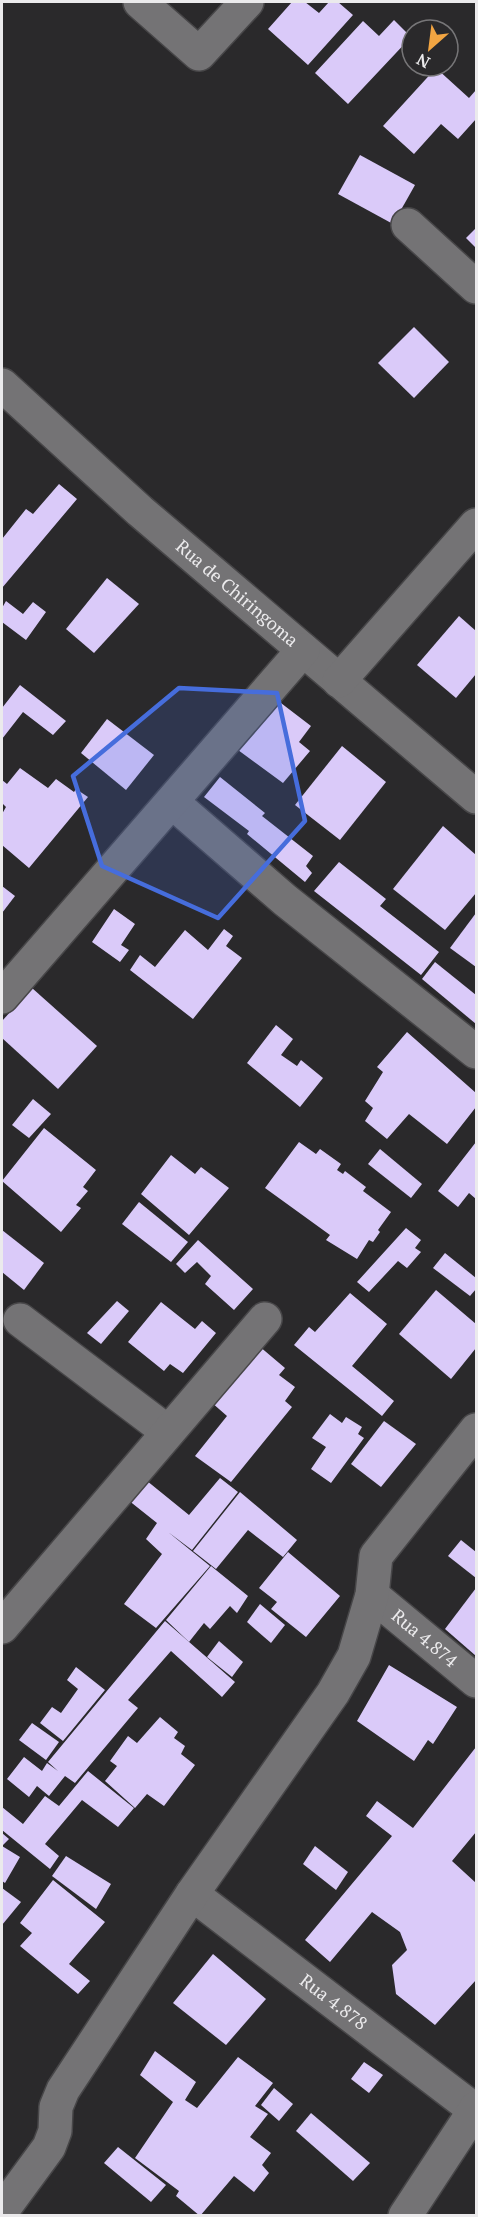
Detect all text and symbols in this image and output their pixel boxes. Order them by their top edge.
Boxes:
north arrow [400,18,460,78]
text: N [412,49,433,74]
street label: Rua de Chiringoma [171,534,304,652]
street label: Rua 4.874 [387,1603,463,1672]
street label: Rua 4.878 [295,1968,373,2035]

